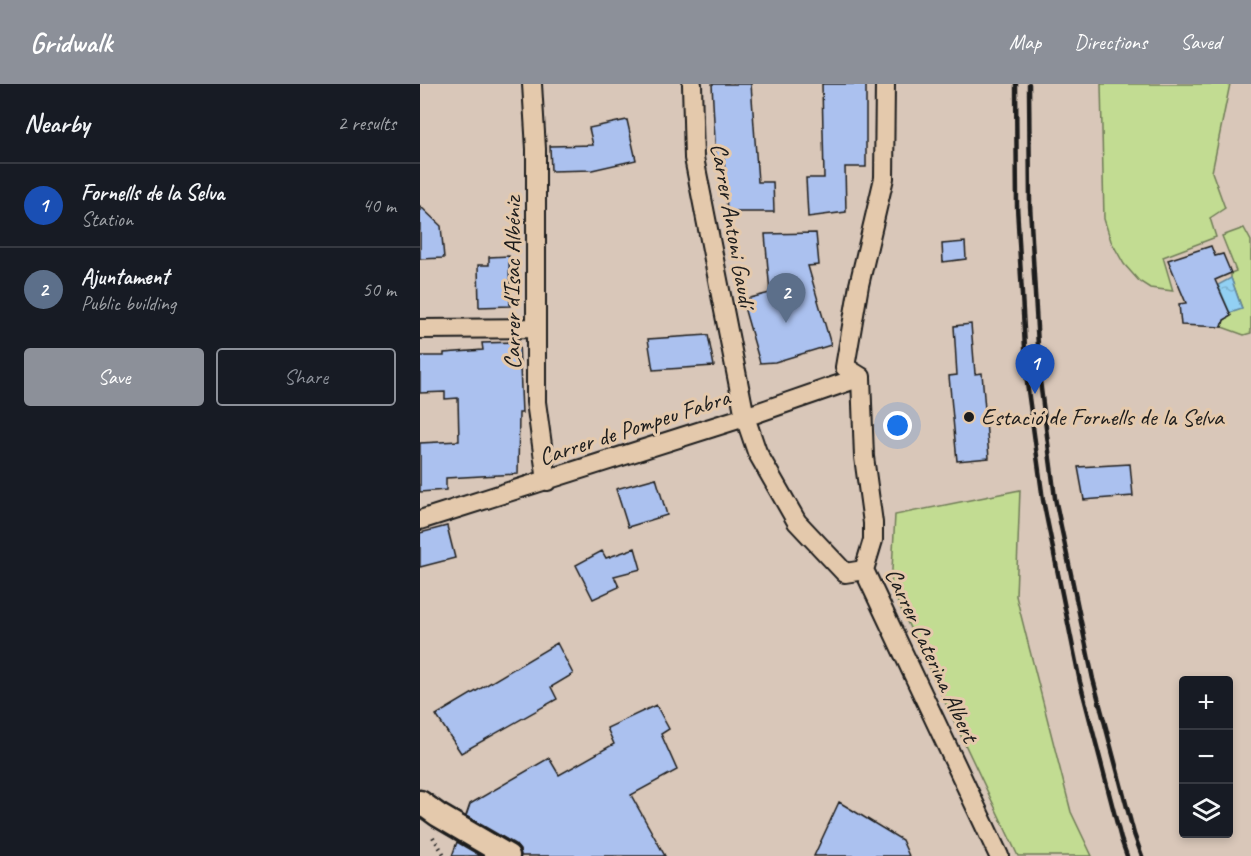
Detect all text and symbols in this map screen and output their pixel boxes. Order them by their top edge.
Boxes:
text: Gridwalk [30,25,112,60]
text: Map [1009,29,1041,55]
text: Directions [1074,29,1147,55]
text: Saved [1180,29,1221,55]
text: Nearby [24,107,89,140]
text: 2 results [337,111,396,136]
street label: Carrer Antoni Gaudí [704,141,763,314]
text: Fornells de la Selva [81,179,224,207]
text: 1 [39,193,48,218]
text: 40 m [362,193,396,218]
street label: Carrer d'Isac Albéniz [497,194,527,370]
text: Station [81,207,133,232]
text: Ajuntament [81,263,169,291]
pin: 2 [766,274,806,323]
text: 2 [39,277,48,302]
text: 50 m [362,277,396,302]
text: Public building [81,291,176,316]
pin: 1 [1016,344,1054,394]
button: Save [24,348,204,406]
button: Share [216,348,396,406]
street label: Carrer de Pompeu Fabra [535,382,735,472]
place label: Estació de Fornells de la Selva [981,402,1225,432]
marker: Estació de Fornells de la Selva [962,410,976,424]
your location [883,411,912,440]
street label: Carrer Caterina Albert [879,563,986,749]
map controls [1179,676,1233,838]
button: + [1179,676,1233,730]
button: − [1179,730,1233,784]
button: layers [1179,784,1233,838]

